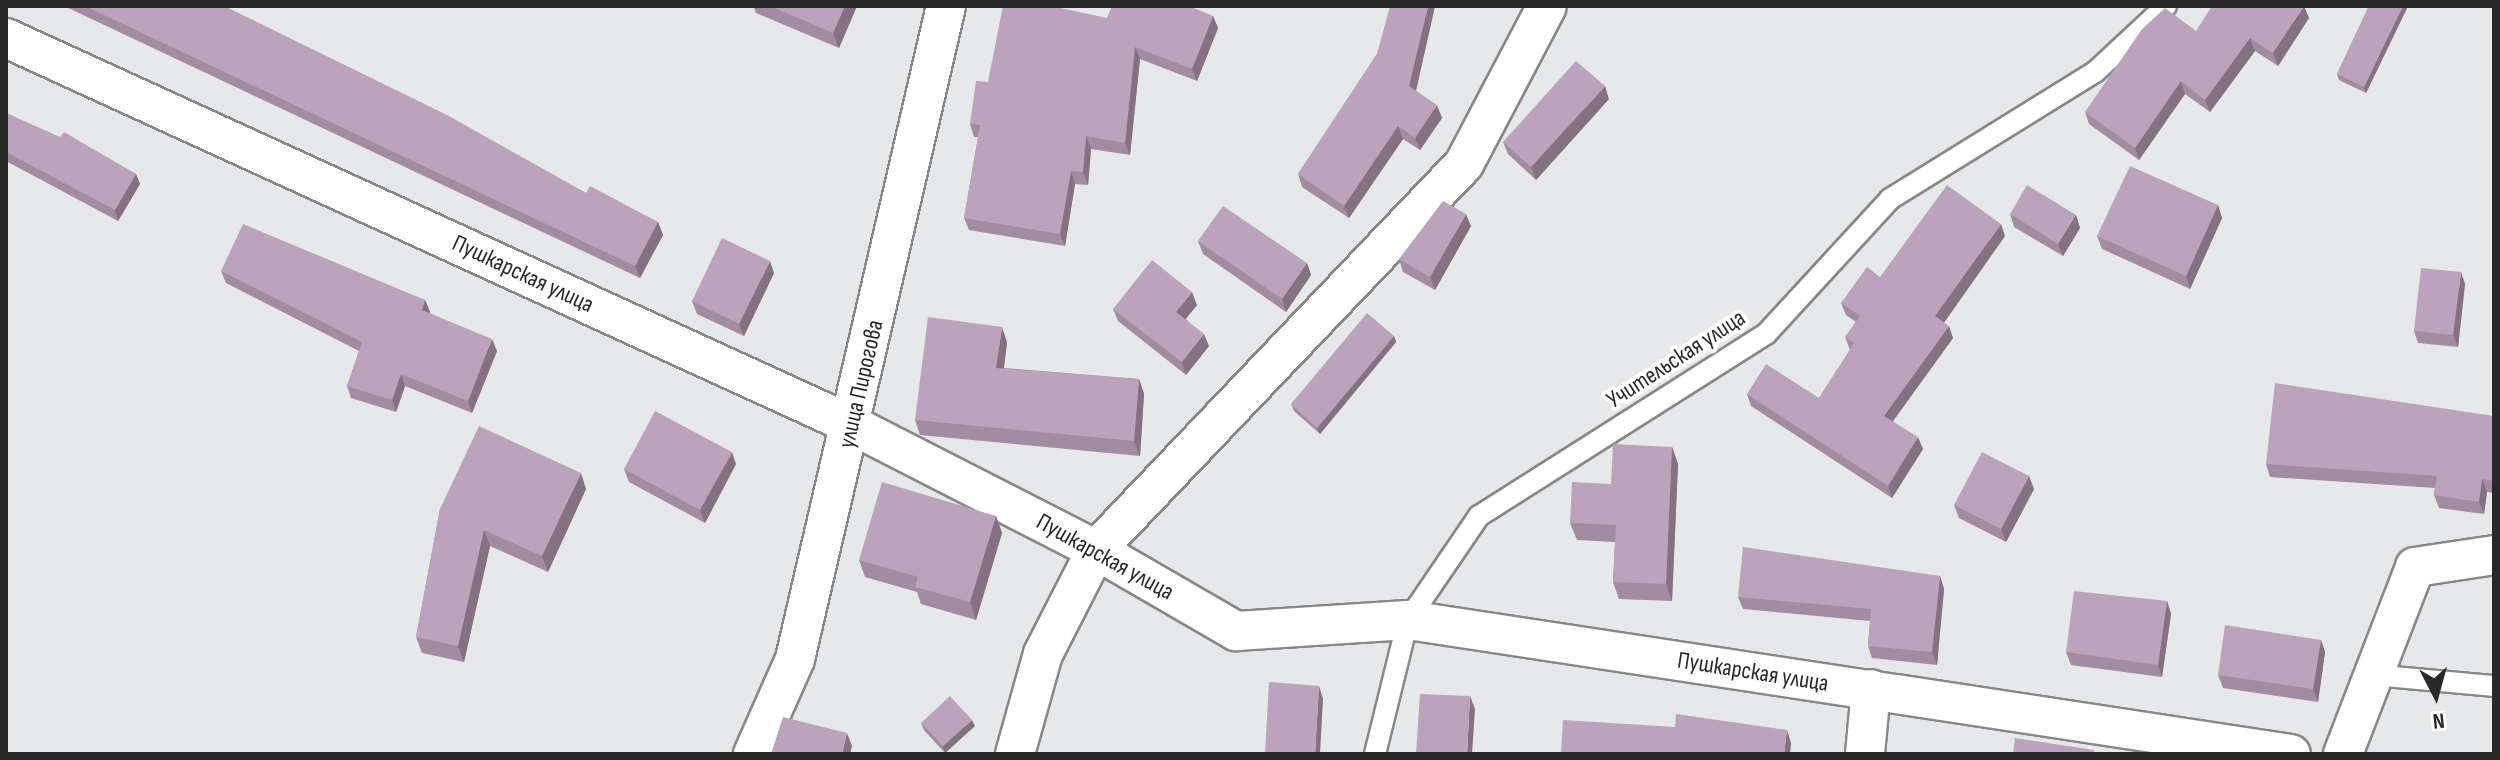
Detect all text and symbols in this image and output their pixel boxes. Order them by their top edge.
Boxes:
street label: Пушкарская улица [448,229,598,319]
street label: Учительская улица [1601,304,1751,414]
street label: улица Пирогова [832,317,890,451]
street label: Пушкарская улица [1031,507,1179,607]
street label: Пушкарская улица [1675,646,1831,698]
north arrow [2396,656,2476,736]
text: N [2431,706,2446,734]

